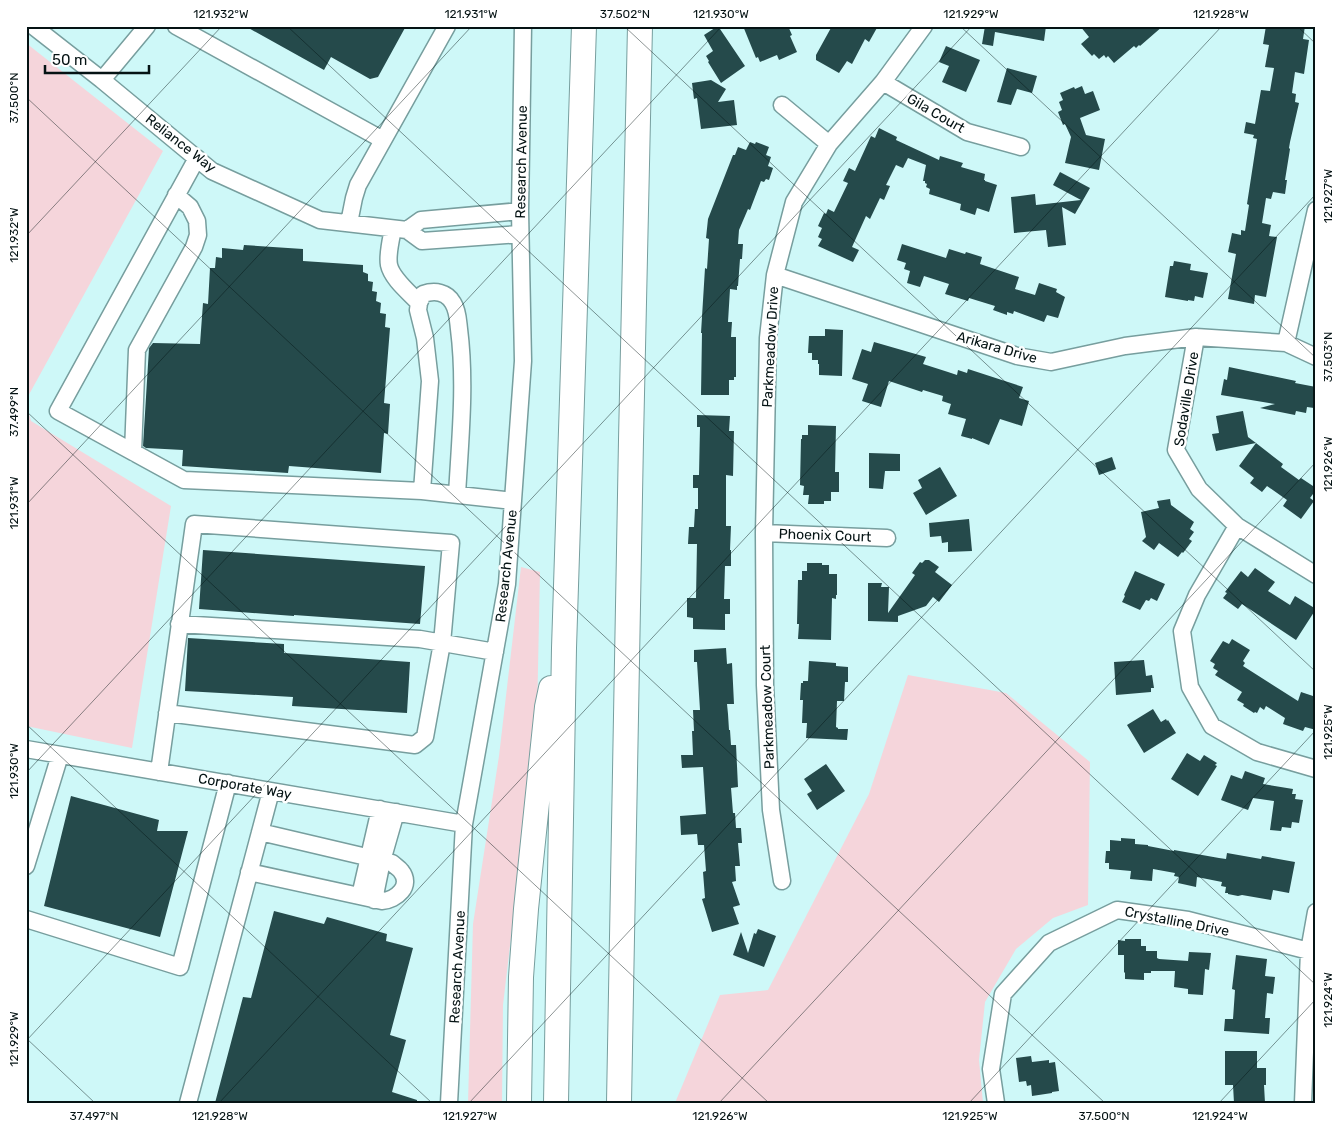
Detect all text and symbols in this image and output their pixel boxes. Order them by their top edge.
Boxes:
text: 121.932°W [193,7,249,21]
text: 121.931°W [444,7,498,21]
text: 37.502°N [600,7,650,21]
text: 121.930°W [693,7,749,21]
text: 121.929°W [943,7,999,21]
text: 121.928°W [1193,7,1249,21]
scale bar [45,42,149,74]
text: 50 m [52,51,87,69]
text: 37.500°N [7,73,21,123]
street label: Gila Court [904,90,968,137]
street label: Research Avenue [512,105,531,219]
street label: Reliance Way [142,111,220,176]
text: 121.927°W [1321,168,1335,223]
text: 121.932°W [7,207,21,263]
street label: Parkmeadow Drive [759,286,782,408]
street label: Arikara Drive [955,328,1039,367]
text: 37.503°N [1321,332,1335,382]
street label: Sodaville Drive [1171,350,1202,448]
text: 37.499°N [7,387,21,437]
text: 121.926°W [1321,436,1335,492]
text: 121.931°W [7,476,21,530]
street label: Research Avenue [492,509,521,623]
street label: Phoenix Court [778,525,872,546]
street label: Parkmeadow Court [757,644,778,769]
text: 121.925°W [1321,704,1335,760]
text: 121.930°W [7,743,21,799]
street label: Corporate Way [197,770,293,803]
street label: Crystalline Drive [1123,903,1231,940]
street label: Research Avenue [446,910,469,1024]
text: 121.924°W [1321,972,1335,1028]
text: 121.929°W [7,1011,21,1067]
text: 37.497°N [69,1109,119,1123]
text: 121.928°W [192,1109,248,1123]
text: 121.927°W [443,1109,498,1123]
text: 121.926°W [692,1109,748,1123]
text: 121.925°W [942,1109,998,1123]
text: 37.500°N [1079,1109,1129,1123]
text: 121.924°W [1192,1109,1248,1123]

